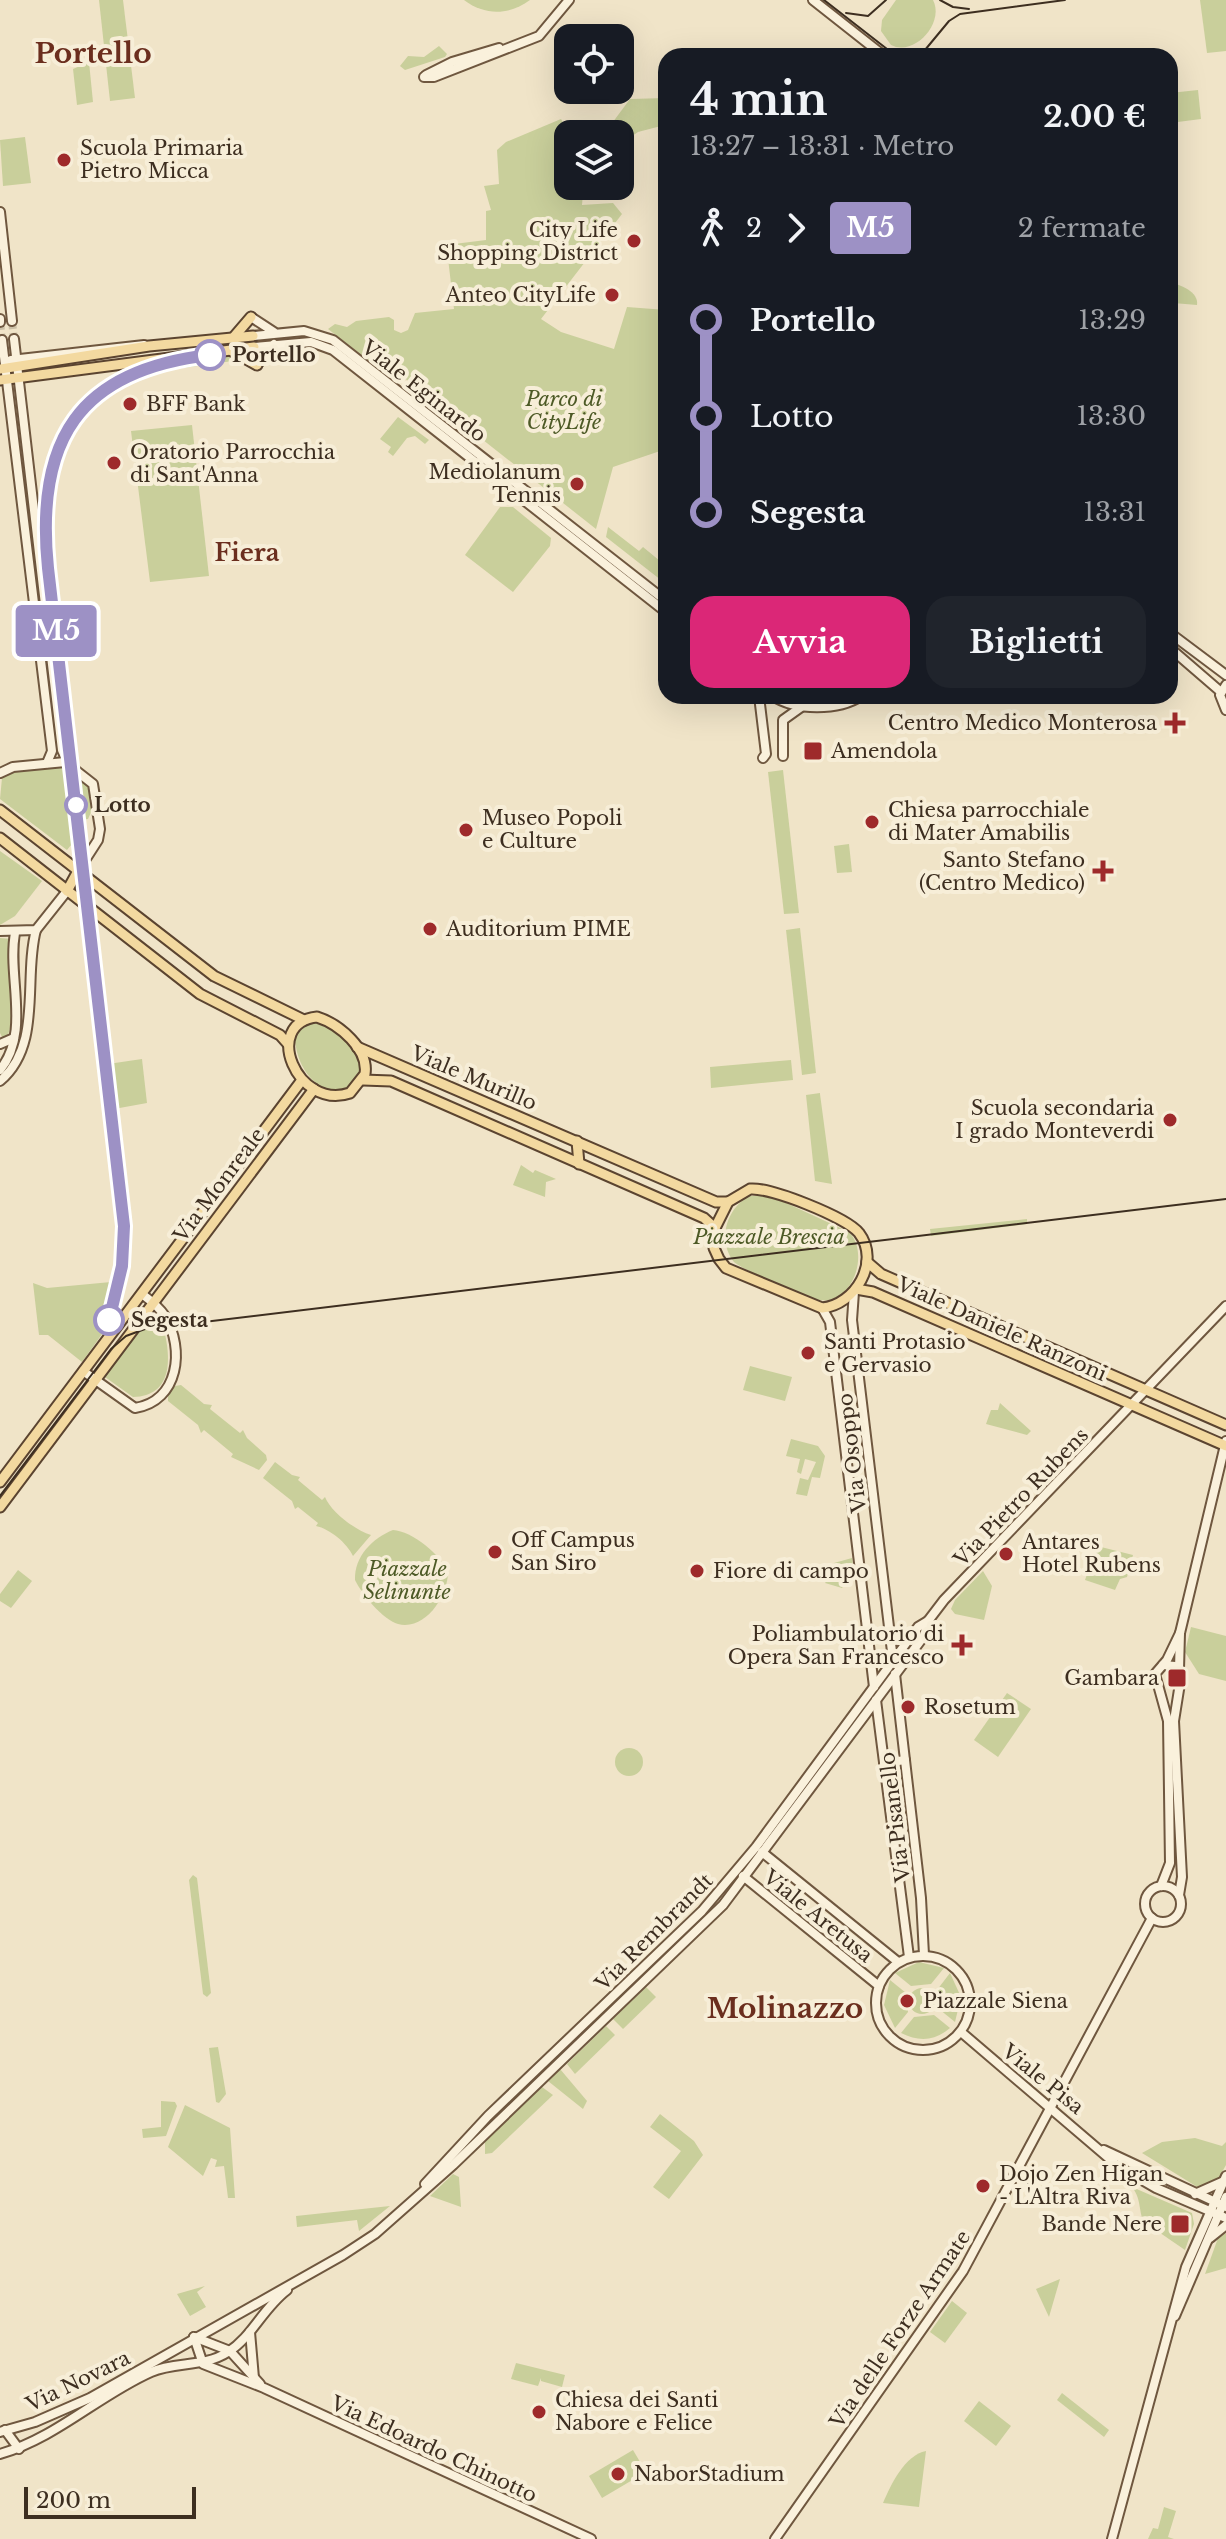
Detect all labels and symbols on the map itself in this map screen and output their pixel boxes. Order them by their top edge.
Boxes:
district label: Portello [34,36,152,71]
place label: Scuola Primaria Pietro Micca [80,136,244,183]
marker: Scuola Primaria Pietro Micca [55,151,73,169]
place label: City Life Shopping District [437,218,618,265]
marker: City Life Shopping District [625,232,643,250]
place label: Anteo CityLife [445,283,596,307]
marker: Anteo CityLife [603,286,621,304]
street label: Viale Eginardo [356,334,491,447]
marker: Portello [195,340,225,370]
place label: Portello [232,343,316,367]
park label: Parco di CityLife [525,387,603,434]
place label: BFF Bank [146,392,246,416]
marker: BFF Bank [121,395,139,413]
place label: Oratorio Parrocchia di Sant'Anna [130,440,336,487]
marker: Oratorio Parrocchia di Sant'Anna [105,454,123,472]
place label: Mediolanum Tennis [429,460,562,507]
marker: Mediolanum Tennis [568,475,586,493]
district label: Fiera [215,538,280,567]
line badge: M5 [20,605,92,657]
place label: Centro Medico Monterosa [888,711,1158,735]
marker: Centro Medico Monterosa [1164,712,1186,734]
place label: Amendola [830,739,938,763]
marker: Amendola [802,740,824,762]
place label: Lotto [94,793,151,817]
marker: Lotto [65,794,87,816]
place label: Chiesa parrocchiale di Mater Amabilis [888,798,1089,845]
place label: Museo Popoli e Culture [482,806,623,853]
marker: Chiesa parrocchiale di Mater Amabilis [863,813,881,831]
marker: Museo Popoli e Culture [457,821,475,839]
place label: Santo Stefano (Centro Medico) [919,848,1085,895]
marker: Santo Stefano (Centro Medico) [1092,860,1114,882]
place label: Auditorium PIME [445,917,631,941]
marker: Auditorium PIME [421,920,439,938]
street label: Viale Murillo [407,1040,541,1115]
place label: Scuola secondaria I grado Monteverdi [955,1096,1155,1143]
marker: Scuola secondaria I grado Monteverdi [1161,1111,1179,1129]
street label: Via Monreale [168,1123,270,1248]
park label: Piazzale Brescia [692,1225,845,1249]
street label: Viale Daniele Ranzoni [893,1271,1111,1386]
marker: Segesta [94,1305,124,1335]
place label: Segesta [131,1308,209,1332]
place label: Santi Protasio e Gervasio [824,1330,966,1377]
marker: Santi Protasio e Gervasio [799,1344,817,1362]
street label: Via Osoppo [833,1392,871,1515]
street label: Via Pietro Rubens [948,1423,1093,1572]
place label: Off Campus San Siro [511,1528,635,1575]
place label: Antares Hotel Rubens [1021,1530,1161,1577]
marker: Off Campus San Siro [486,1543,504,1561]
marker: Antares Hotel Rubens [997,1545,1015,1563]
park label: Piazzale Selinunte [363,1557,451,1604]
place label: Fiore di campo [713,1559,869,1583]
marker: Fiore di campo [688,1562,706,1580]
place label: Poliambulatorio di Opera San Francesco [728,1622,944,1669]
marker: Poliambulatorio di Opera San Francesco [951,1634,973,1656]
place label: Gambara [1064,1666,1160,1690]
marker: Gambara [1166,1667,1188,1689]
place label: Rosetum [924,1695,1016,1719]
marker: Rosetum [899,1698,917,1716]
street label: Via Pisanello [875,1751,915,1884]
street label: Viale Aretusa [758,1864,878,1968]
street label: Via Rembrandt [590,1868,718,1996]
place label: Piazzale Siena [923,1989,1069,2013]
district label: Molinazzo [707,1991,863,2026]
marker: Piazzale Siena [898,1992,916,2010]
street label: Viale Pisa [997,2038,1089,2120]
place label: Dojo Zen Higan - L'Altra Riva [999,2162,1163,2209]
marker: Dojo Zen Higan - L'Altra Riva [974,2177,992,2195]
place label: Bande Nere [1041,2212,1162,2236]
marker: Bande Nere [1169,2213,1191,2235]
street label: Via delle Forze Armate [824,2226,975,2433]
street label: Via Novara [21,2345,135,2417]
place label: Chiesa dei Santi Nabore e Felice [555,2388,719,2435]
street label: Via Edoardo Chinotto [326,2390,541,2507]
marker: Chiesa dei Santi Nabore e Felice [530,2403,548,2421]
place label: NaborStadium [634,2462,785,2486]
marker: NaborStadium [609,2465,627,2483]
scale bar [24,2483,196,2519]

